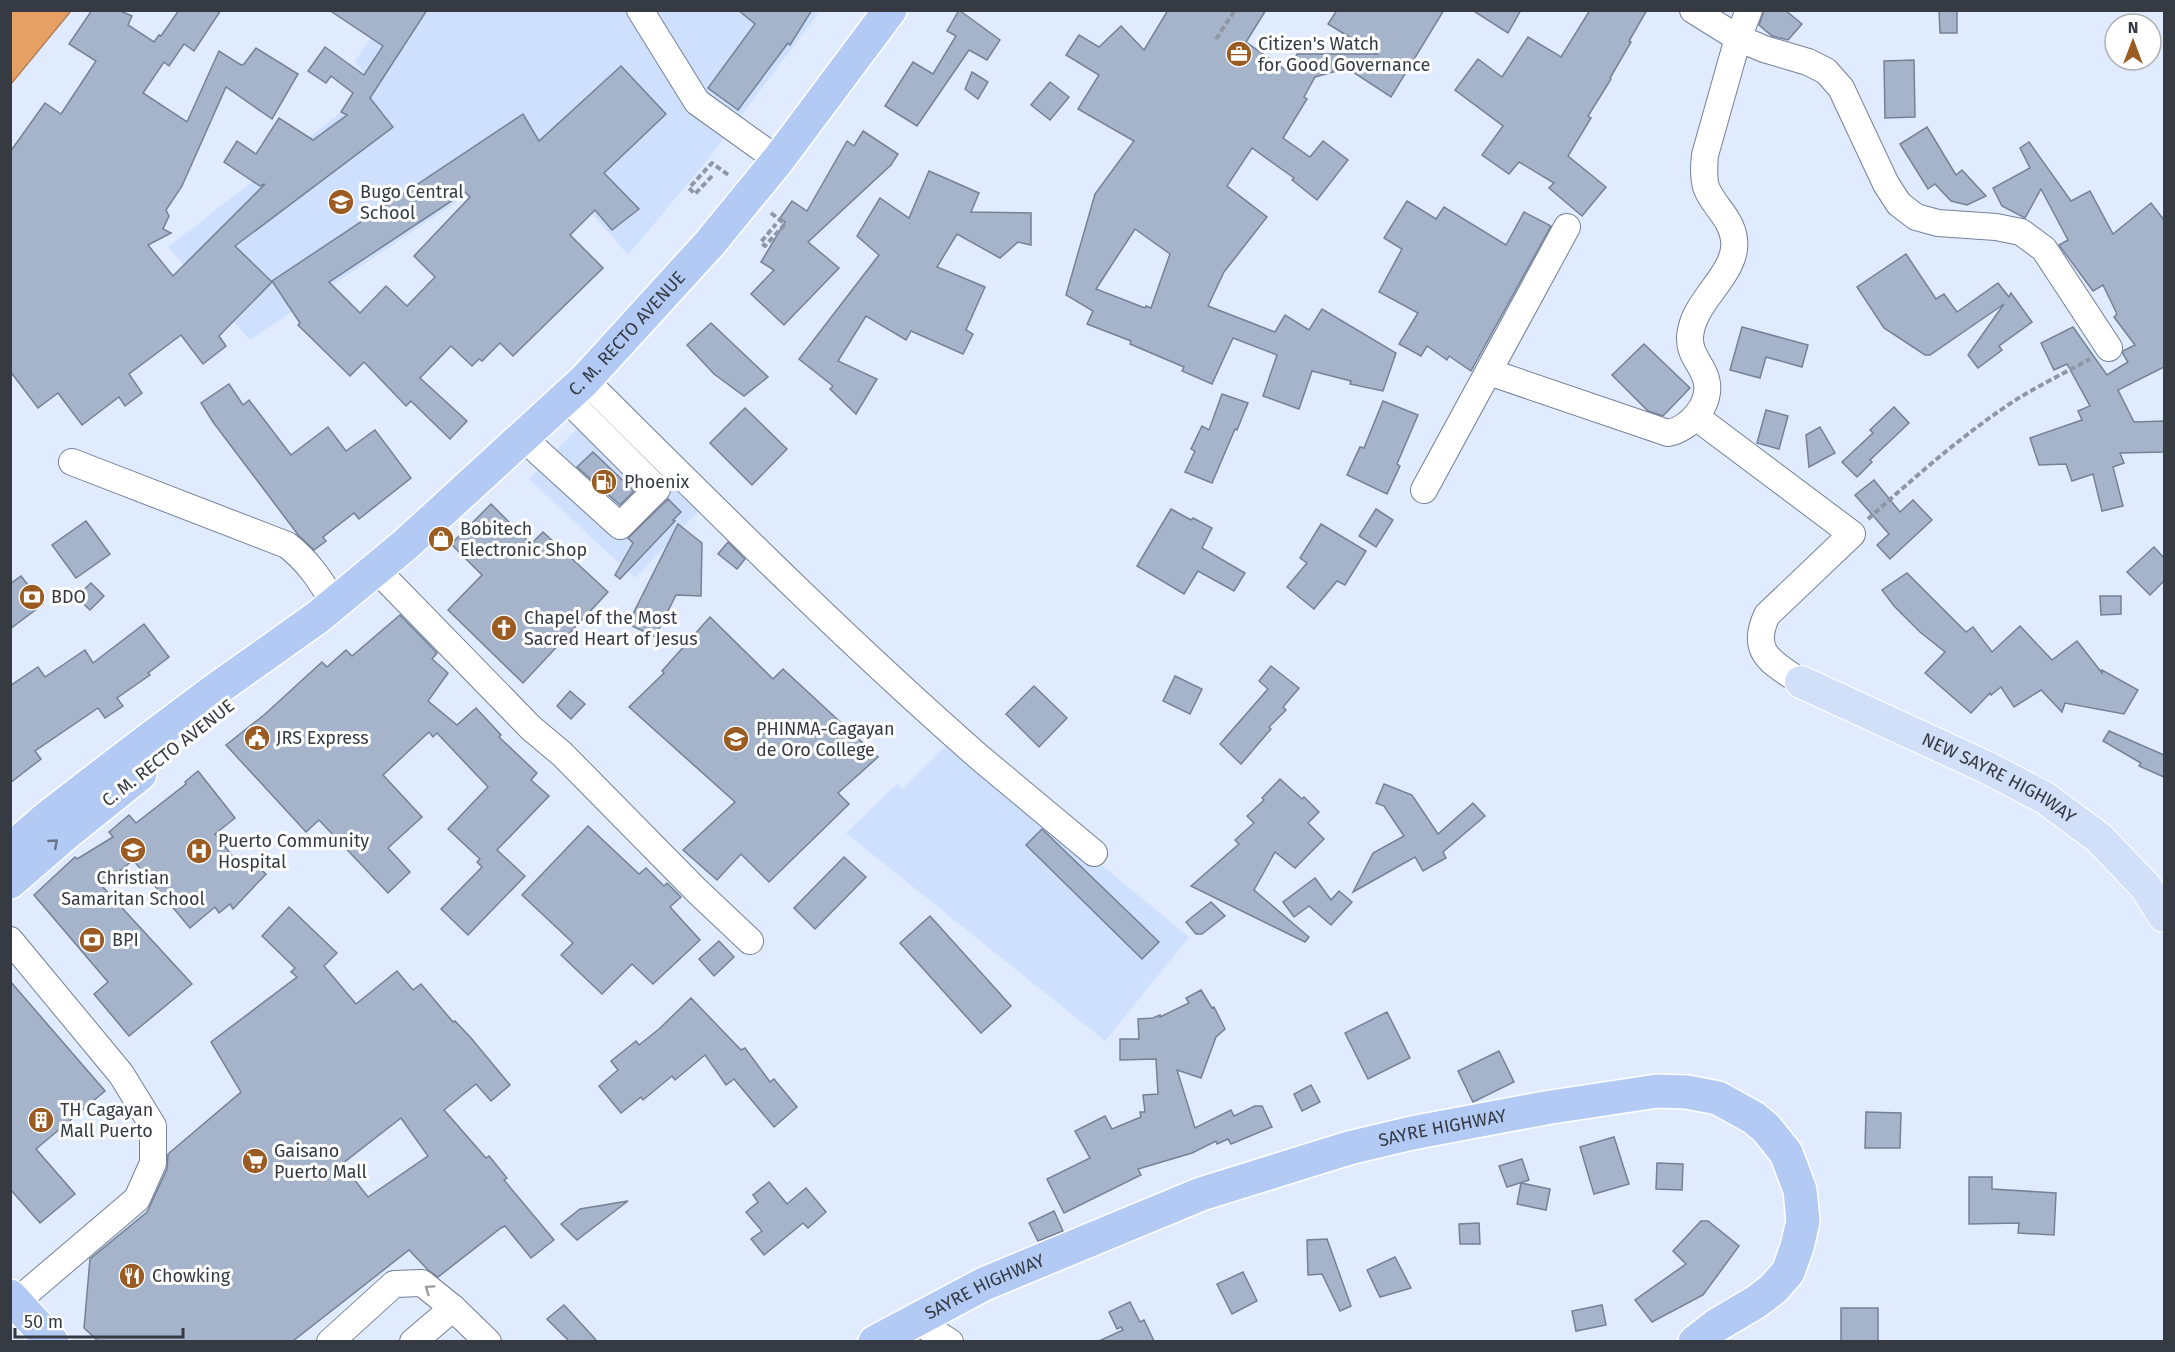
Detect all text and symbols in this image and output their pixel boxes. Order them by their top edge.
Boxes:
north arrow [2103,12,2163,72]
text: N [2128,18,2138,37]
place label: Citizen's Watch for Good Governance [1258,33,1430,76]
office icon: Citizen's Watch for Good Governance [1224,39,1254,69]
place label: Bugo Central School [360,181,464,224]
school or university icon: Bugo Central School [326,187,356,217]
street label: C. M. RECTO AVENUE [564,267,690,401]
fuel station icon: Phoenix [589,467,619,497]
place label: Phoenix [624,471,690,493]
place label: Bobitech Electronic Shop [460,518,587,561]
shop icon: Bobitech Electronic Shop [426,524,456,554]
bank icon: BDO [17,582,47,612]
place label: BDO [51,586,86,608]
place label: Chapel of the Most Sacred Heart of Jesus [524,607,698,650]
church icon: Chapel of the Most Sacred Heart of Jesus [489,613,519,643]
street label: C. M. RECTO AVENUE [97,694,239,812]
place label: PHINMA-Cagayan de Oro College [756,718,895,761]
public building icon: JRS Express [242,723,272,753]
school or university icon: PHINMA-Cagayan de Oro College [721,724,751,754]
place label: JRS Express [276,727,369,749]
street label: NEW SAYRE HIGHWAY [1918,728,2080,828]
place label: Puerto Community Hospital [218,830,369,873]
school or university icon: Christian Samaritan School [118,835,148,865]
hospital icon: Puerto Community Hospital [184,836,214,866]
one-way arrow [47,840,58,851]
place label: Christian Samaritan School [61,867,205,910]
bank icon: BPI [77,925,107,955]
place label: BPI [112,929,139,951]
place label: TH Cagayan Mall Puerto [60,1099,153,1142]
street label: SAYRE HIGHWAY [1376,1104,1508,1152]
building icon: TH Cagayan Mall Puerto [26,1105,56,1135]
place label: Gaisano Puerto Mall [274,1140,367,1183]
supermarket icon: Gaisano Puerto Mall [240,1146,270,1176]
street label: SAYRE HIGHWAY [921,1249,1048,1324]
restaurant icon: Chowking [117,1261,147,1291]
place label: Chowking [152,1265,231,1287]
one-way arrow [424,1285,435,1296]
scale bar [15,1301,183,1339]
text: 50 m [24,1311,63,1333]

